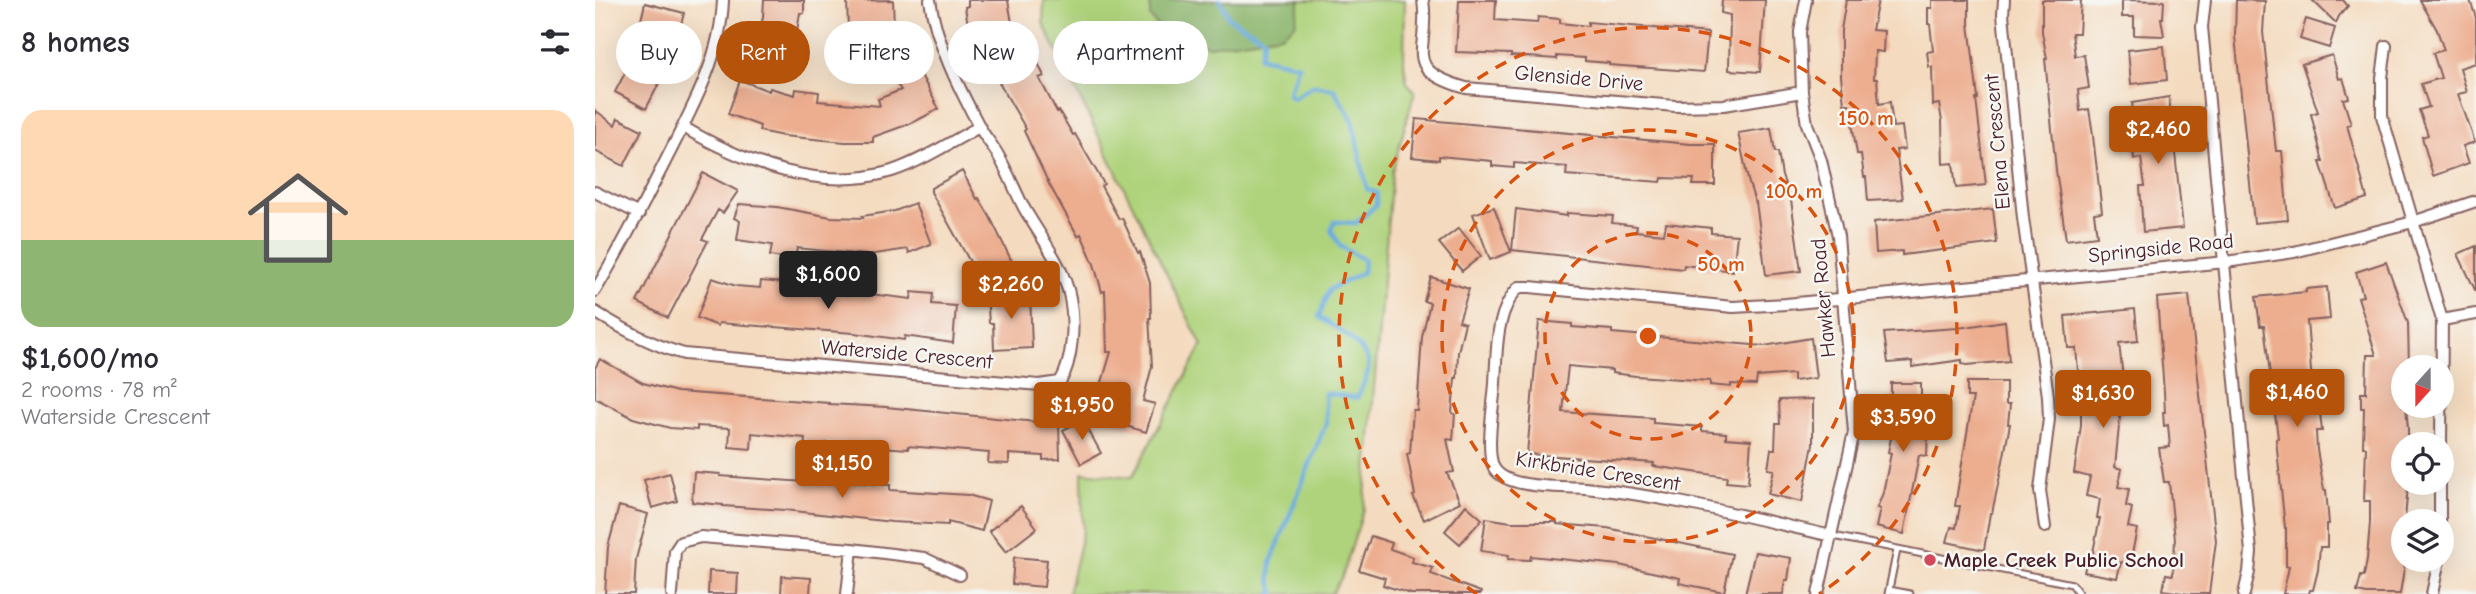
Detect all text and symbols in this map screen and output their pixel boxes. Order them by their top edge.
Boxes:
chip: Buy [616,21,702,84]
chip: Rent [716,21,810,84]
chip: Filters [824,21,934,84]
chip: New [948,21,1039,84]
chip: Apartment [1053,21,1208,84]
icon: filters [536,23,574,61]
text: 8 homes [21,25,130,60]
street label: Glenside Drive [1514,60,1644,96]
street label: Elena Crescent [1979,72,2015,211]
text: 150 m [1838,106,1894,130]
pin: $2,460 [2101,106,2215,166]
text: $2,460 [2125,115,2191,142]
icon: home [235,155,361,281]
text: 100 m [1766,179,1822,203]
street label: Springside Road [2087,228,2235,268]
street label: Hawker Road [1806,237,1840,359]
pin: $1,600 [771,252,885,311]
text: 50 m [1697,252,1745,276]
text: $1,600 [795,260,861,287]
pin: $2,260 [954,262,1068,321]
text: $2,260 [978,270,1044,297]
centre of rings [1636,324,1660,348]
street label: Waterside Crescent [820,335,995,374]
text: $1,600/mo [21,341,159,376]
north arrow [2391,355,2453,418]
map controls [2391,355,2454,572]
pin: $1,630 [2046,370,2160,430]
pin: $1,460 [2240,370,2354,429]
text: 2 rooms · 78 m² [21,376,177,403]
text: $1,460 [2265,378,2329,405]
text: $1,630 [2071,379,2135,406]
pin: $1,950 [1025,382,1139,442]
text: $1,950 [1050,391,1114,418]
pin: $3,590 [1846,394,1960,454]
text: Waterside Crescent [21,403,210,430]
text: $3,590 [1870,403,1936,430]
button: locate [2391,432,2454,495]
pin: $1,150 [785,440,899,500]
street label: Kirkbride Crescent [1514,446,1683,496]
text: $1,150 [811,449,873,476]
button: layers [2391,509,2454,572]
place label: Maple Creek Public School [1944,548,2184,572]
marker: Maple Creek Public School [1922,552,1938,568]

